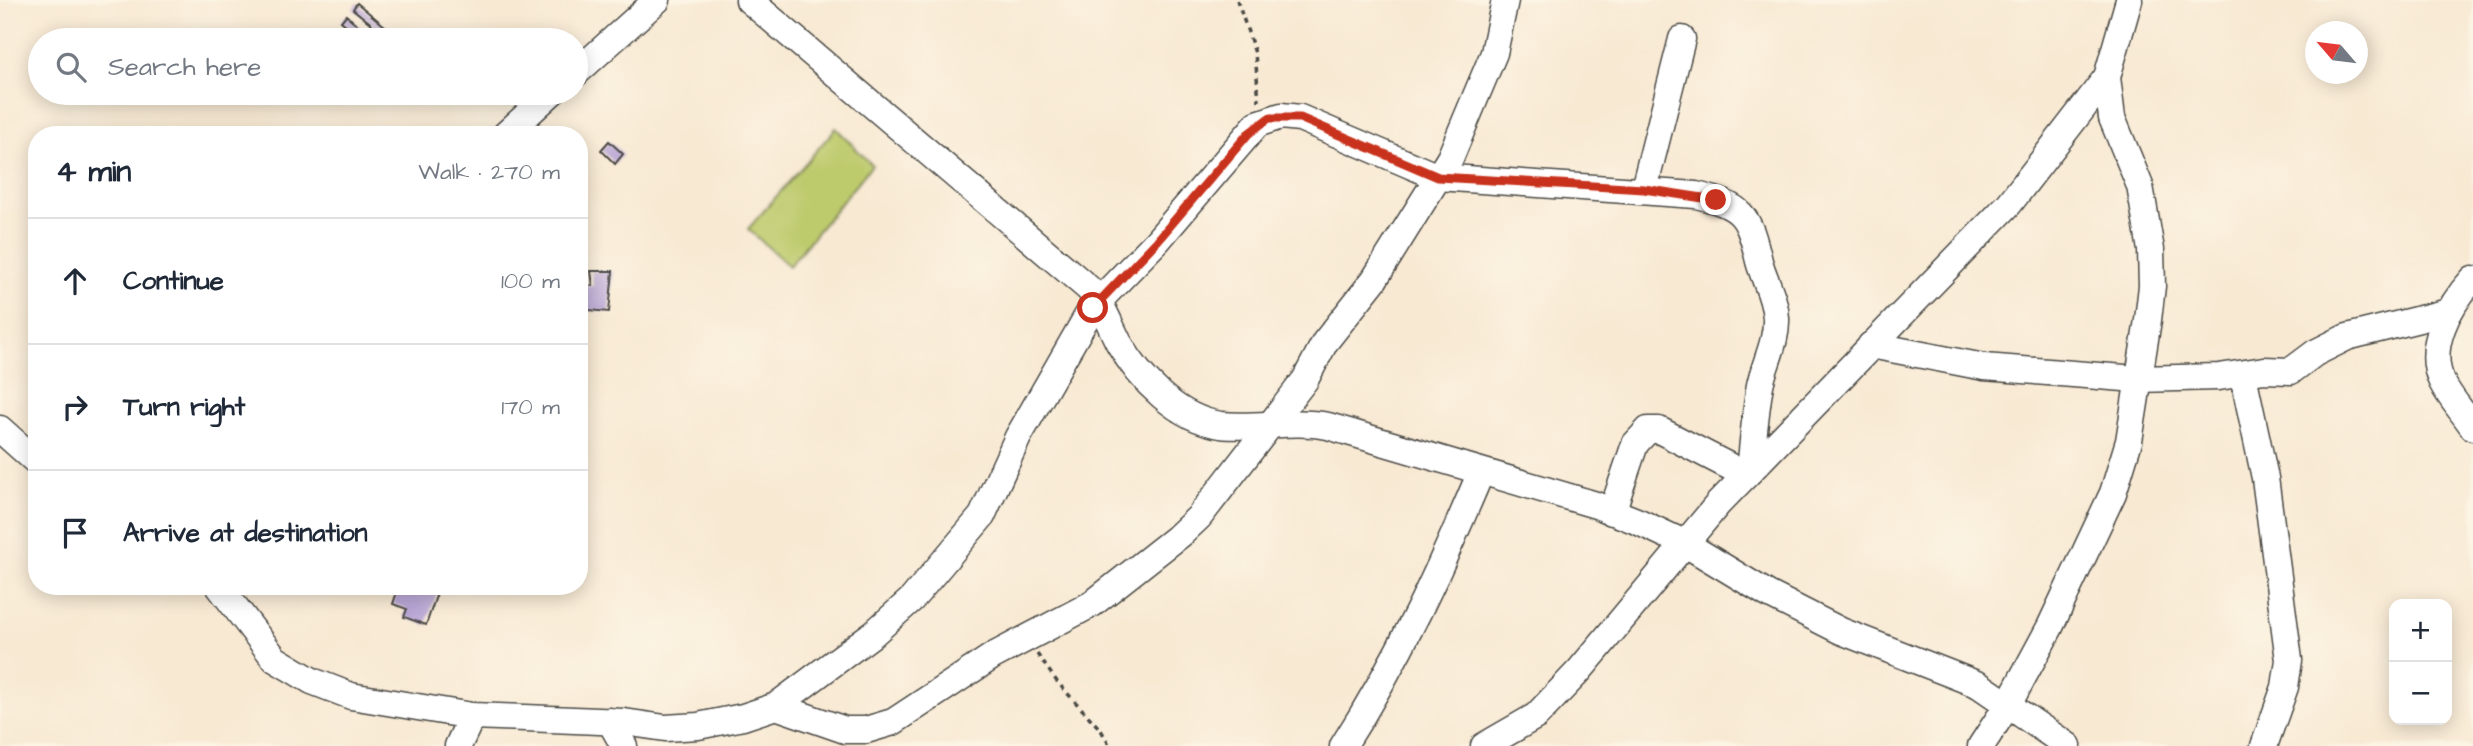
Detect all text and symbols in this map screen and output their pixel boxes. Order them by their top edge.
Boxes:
north arrow [2305,21,2368,84]
search box [28,28,588,105]
icon: search [52,48,90,86]
text: Search here [108,49,261,85]
text: 4 min [56,151,131,193]
text: Walk · 270 m [418,156,560,188]
route end [1700,184,1731,215]
icon: ahead [56,262,94,300]
text: Continue [123,263,224,299]
text: 100 m [501,265,560,297]
route start [1077,292,1108,323]
icon: right [56,388,94,426]
text: Turn right [123,389,245,425]
text: 170 m [501,391,560,423]
icon: arrive [56,514,94,552]
text: Arrive at destination [123,515,368,551]
map controls [2389,599,2452,725]
button: + [2389,599,2452,662]
button: − [2389,662,2452,725]

